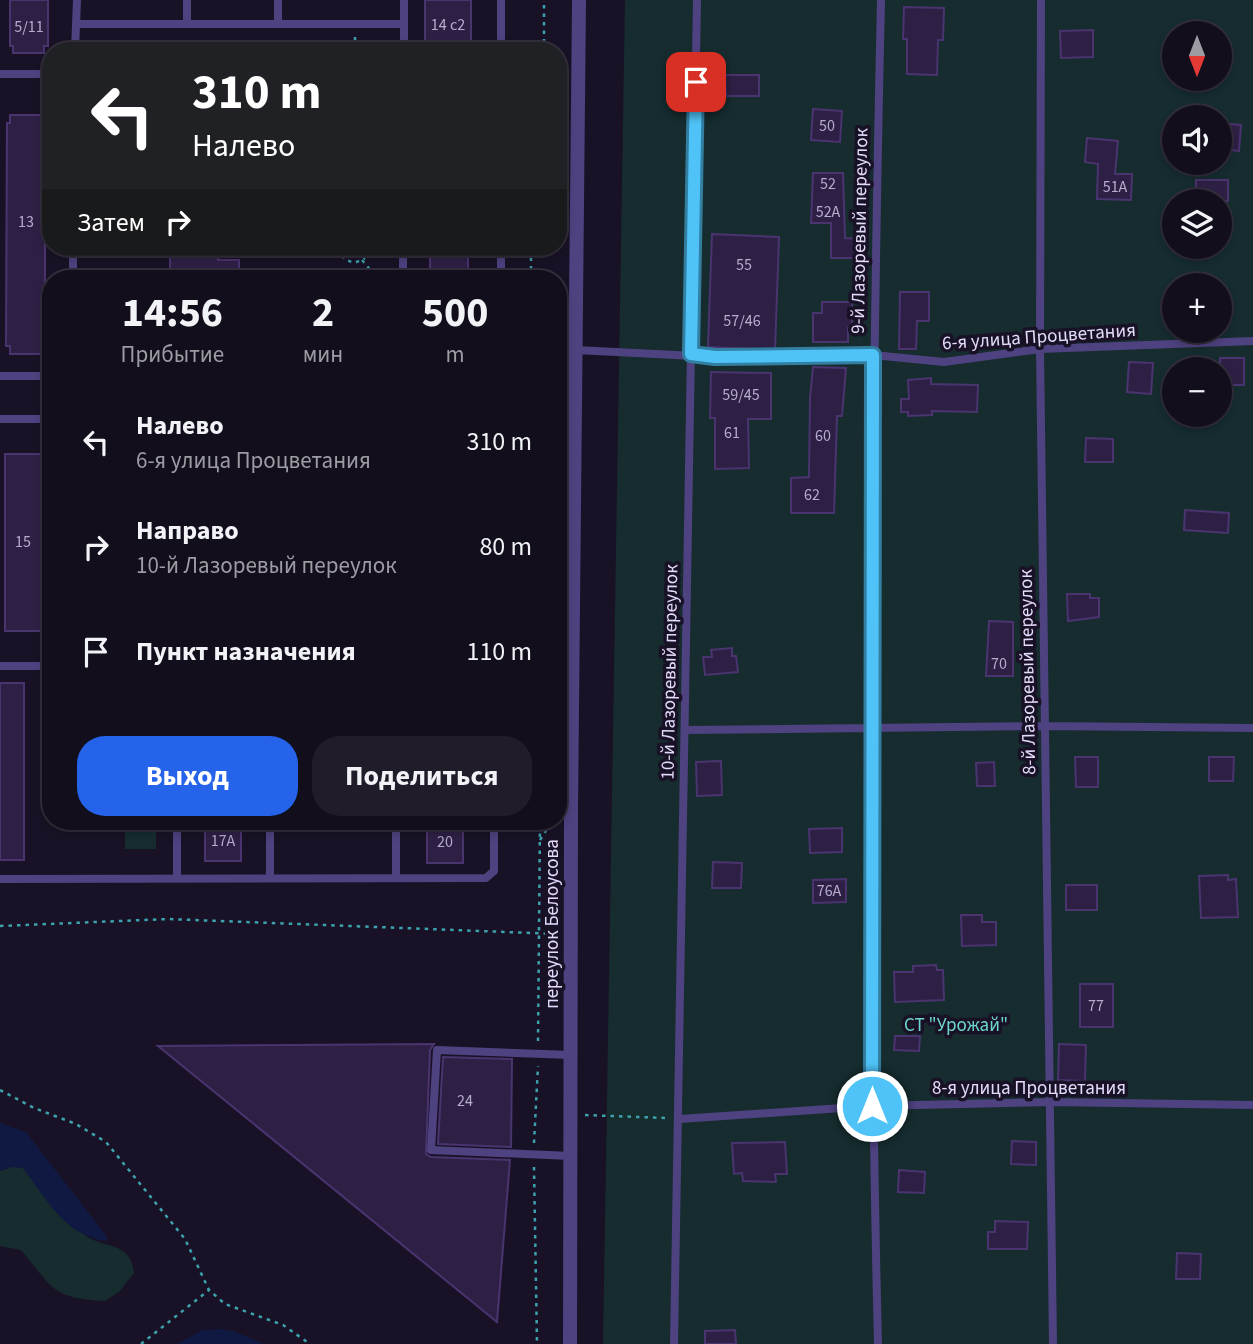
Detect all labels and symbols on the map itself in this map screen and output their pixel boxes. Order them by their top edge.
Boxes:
house number: 14 с2 [431,14,465,36]
house number: 5/11 [14,16,44,38]
north arrow [1162,21,1232,91]
pin [666,52,726,112]
house number: 50 [819,115,835,137]
street label: 9-й Лазоревый переулок [845,127,875,334]
house number: 52 [820,173,836,195]
house number: 51А [1103,176,1128,198]
house number: 52А [816,201,841,223]
house number: 13 [18,211,34,233]
house number: 55 [736,254,752,276]
house number: 57/46 [723,310,761,332]
street label: 6-я улица Процветания [941,317,1137,357]
house number: 59/45 [722,384,760,406]
house number: 61 [724,422,740,444]
house number: 60 [815,425,831,447]
house number: 62 [804,484,820,506]
house number: 15 [15,531,31,553]
street label: 10-й Лазоревый переулок [655,564,685,780]
street label: 8-й Лазоревый переулок [1013,568,1043,775]
house number: 70 [991,653,1007,675]
house number: 17А [211,830,236,852]
house number: 20 [437,831,453,853]
street label: переулок Белоусова [539,839,566,1009]
house number: 76А [817,880,842,902]
house number: 77 [1088,995,1104,1017]
park label: СТ "Урожай" [904,1012,1008,1039]
position arrow [835,1069,909,1143]
street label: 8-я улица Процветания [932,1075,1126,1102]
house number: 24 [457,1090,473,1112]

